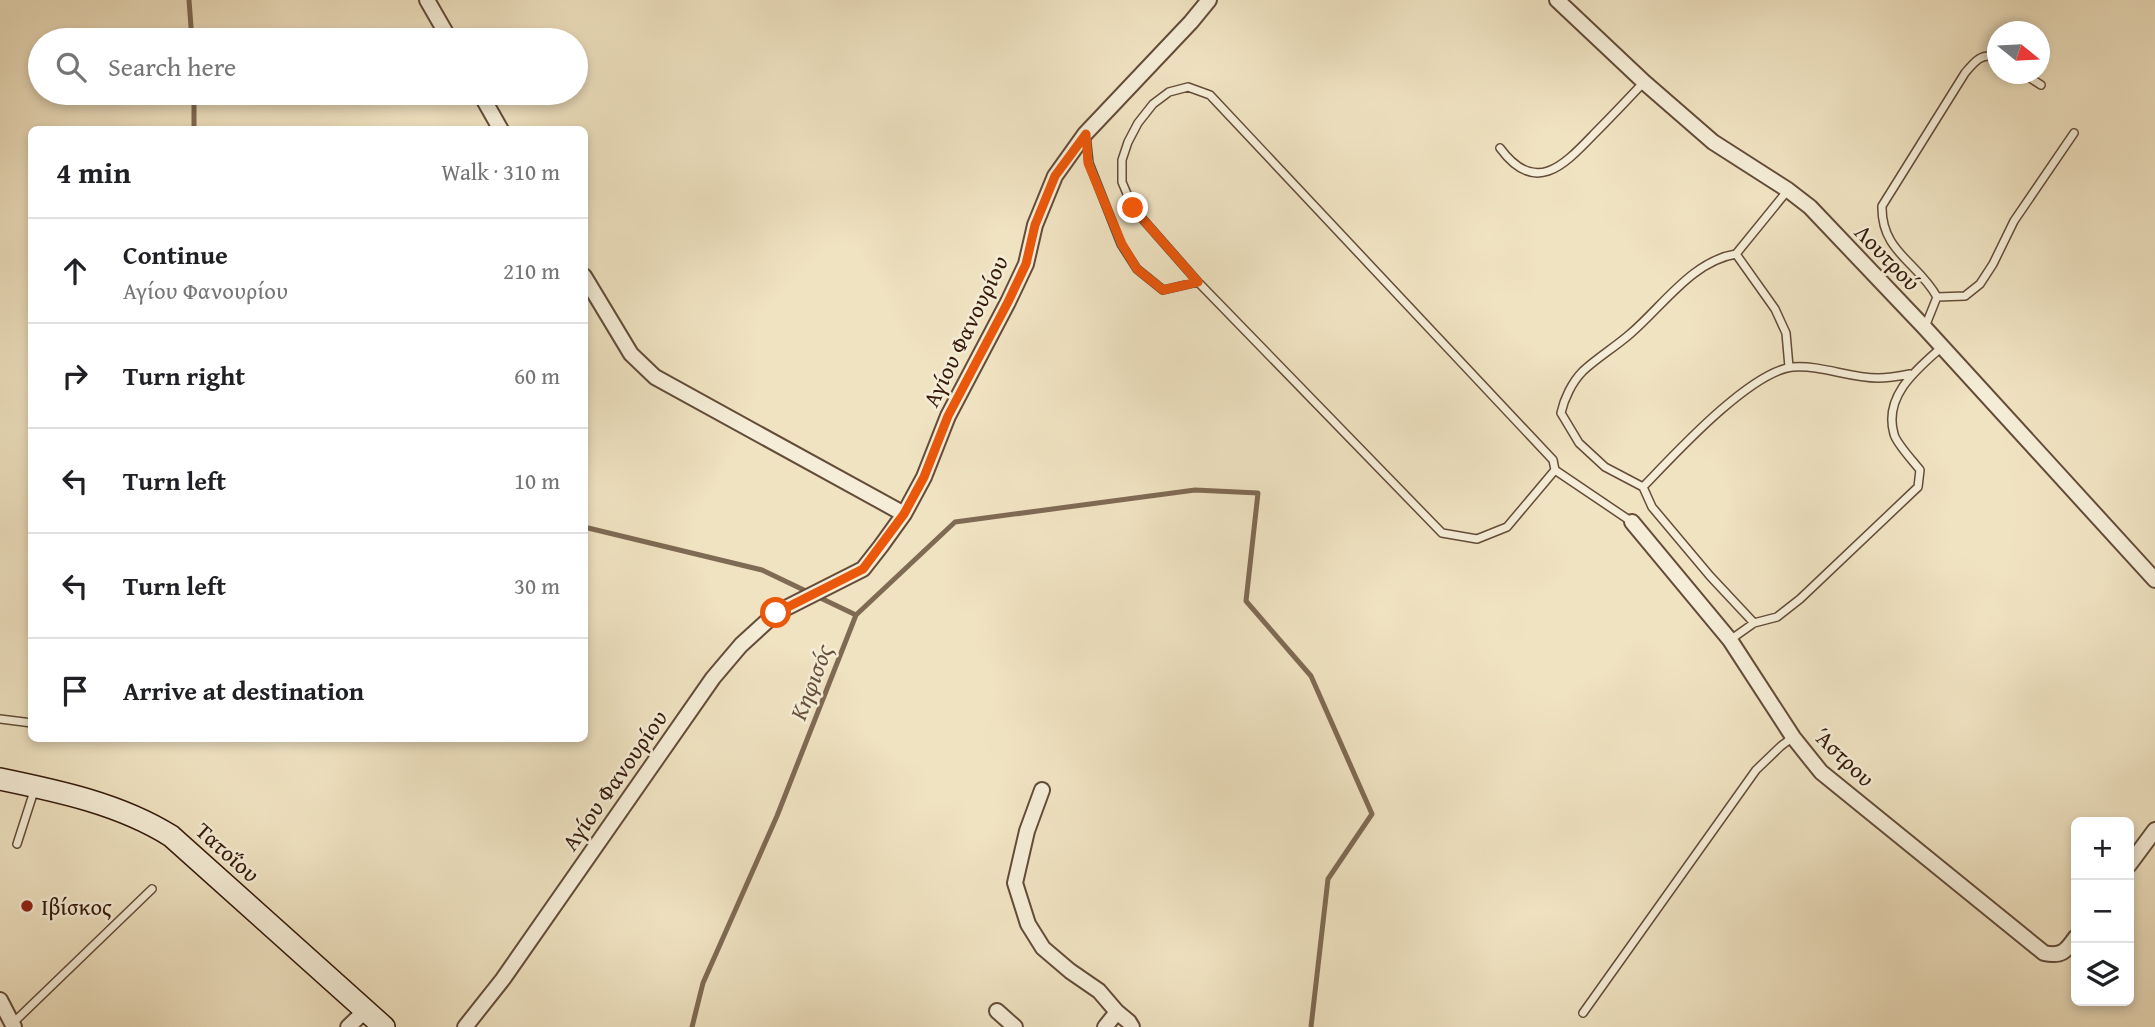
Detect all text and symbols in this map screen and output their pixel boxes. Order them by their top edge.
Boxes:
north arrow [1987,21,2050,84]
search box [28,28,588,105]
text: Search here [108,47,236,86]
icon: search [52,48,90,86]
text: 4 min [56,150,131,194]
text: Walk · 310 m [441,155,560,188]
route end [1117,192,1148,223]
street label: Λουτρού [1848,216,1928,298]
text: Continue [123,235,228,274]
street label: Αγίου Φανουρίου [914,250,1016,412]
icon: ahead [56,252,94,290]
text: 210 m [503,254,560,287]
text: Αγίου Φανουρίου [123,274,288,307]
text: Turn right [123,356,245,395]
icon: right [56,357,94,395]
text: 60 m [514,359,560,392]
text: Turn left [123,461,226,500]
icon: left [56,462,94,500]
text: 10 m [514,464,560,497]
text: Turn left [123,566,226,605]
icon: left [56,567,94,605]
text: 30 m [514,569,560,602]
route start [760,597,791,628]
water label: Κηφισός [780,639,842,726]
text: Arrive at destination [123,671,364,710]
icon: arrive [56,672,94,710]
street label: Αγίου Φανουρίου [553,703,675,857]
street label: Άστρου [1807,720,1883,794]
street label: Τατοΐου [189,814,267,890]
map controls [2071,817,2134,1006]
button: + [2071,817,2134,880]
button: − [2071,880,2134,943]
place label: Ιβίσκος [41,890,112,923]
marker: Ιβίσκος [19,898,35,914]
button: layers [2071,943,2134,1006]

